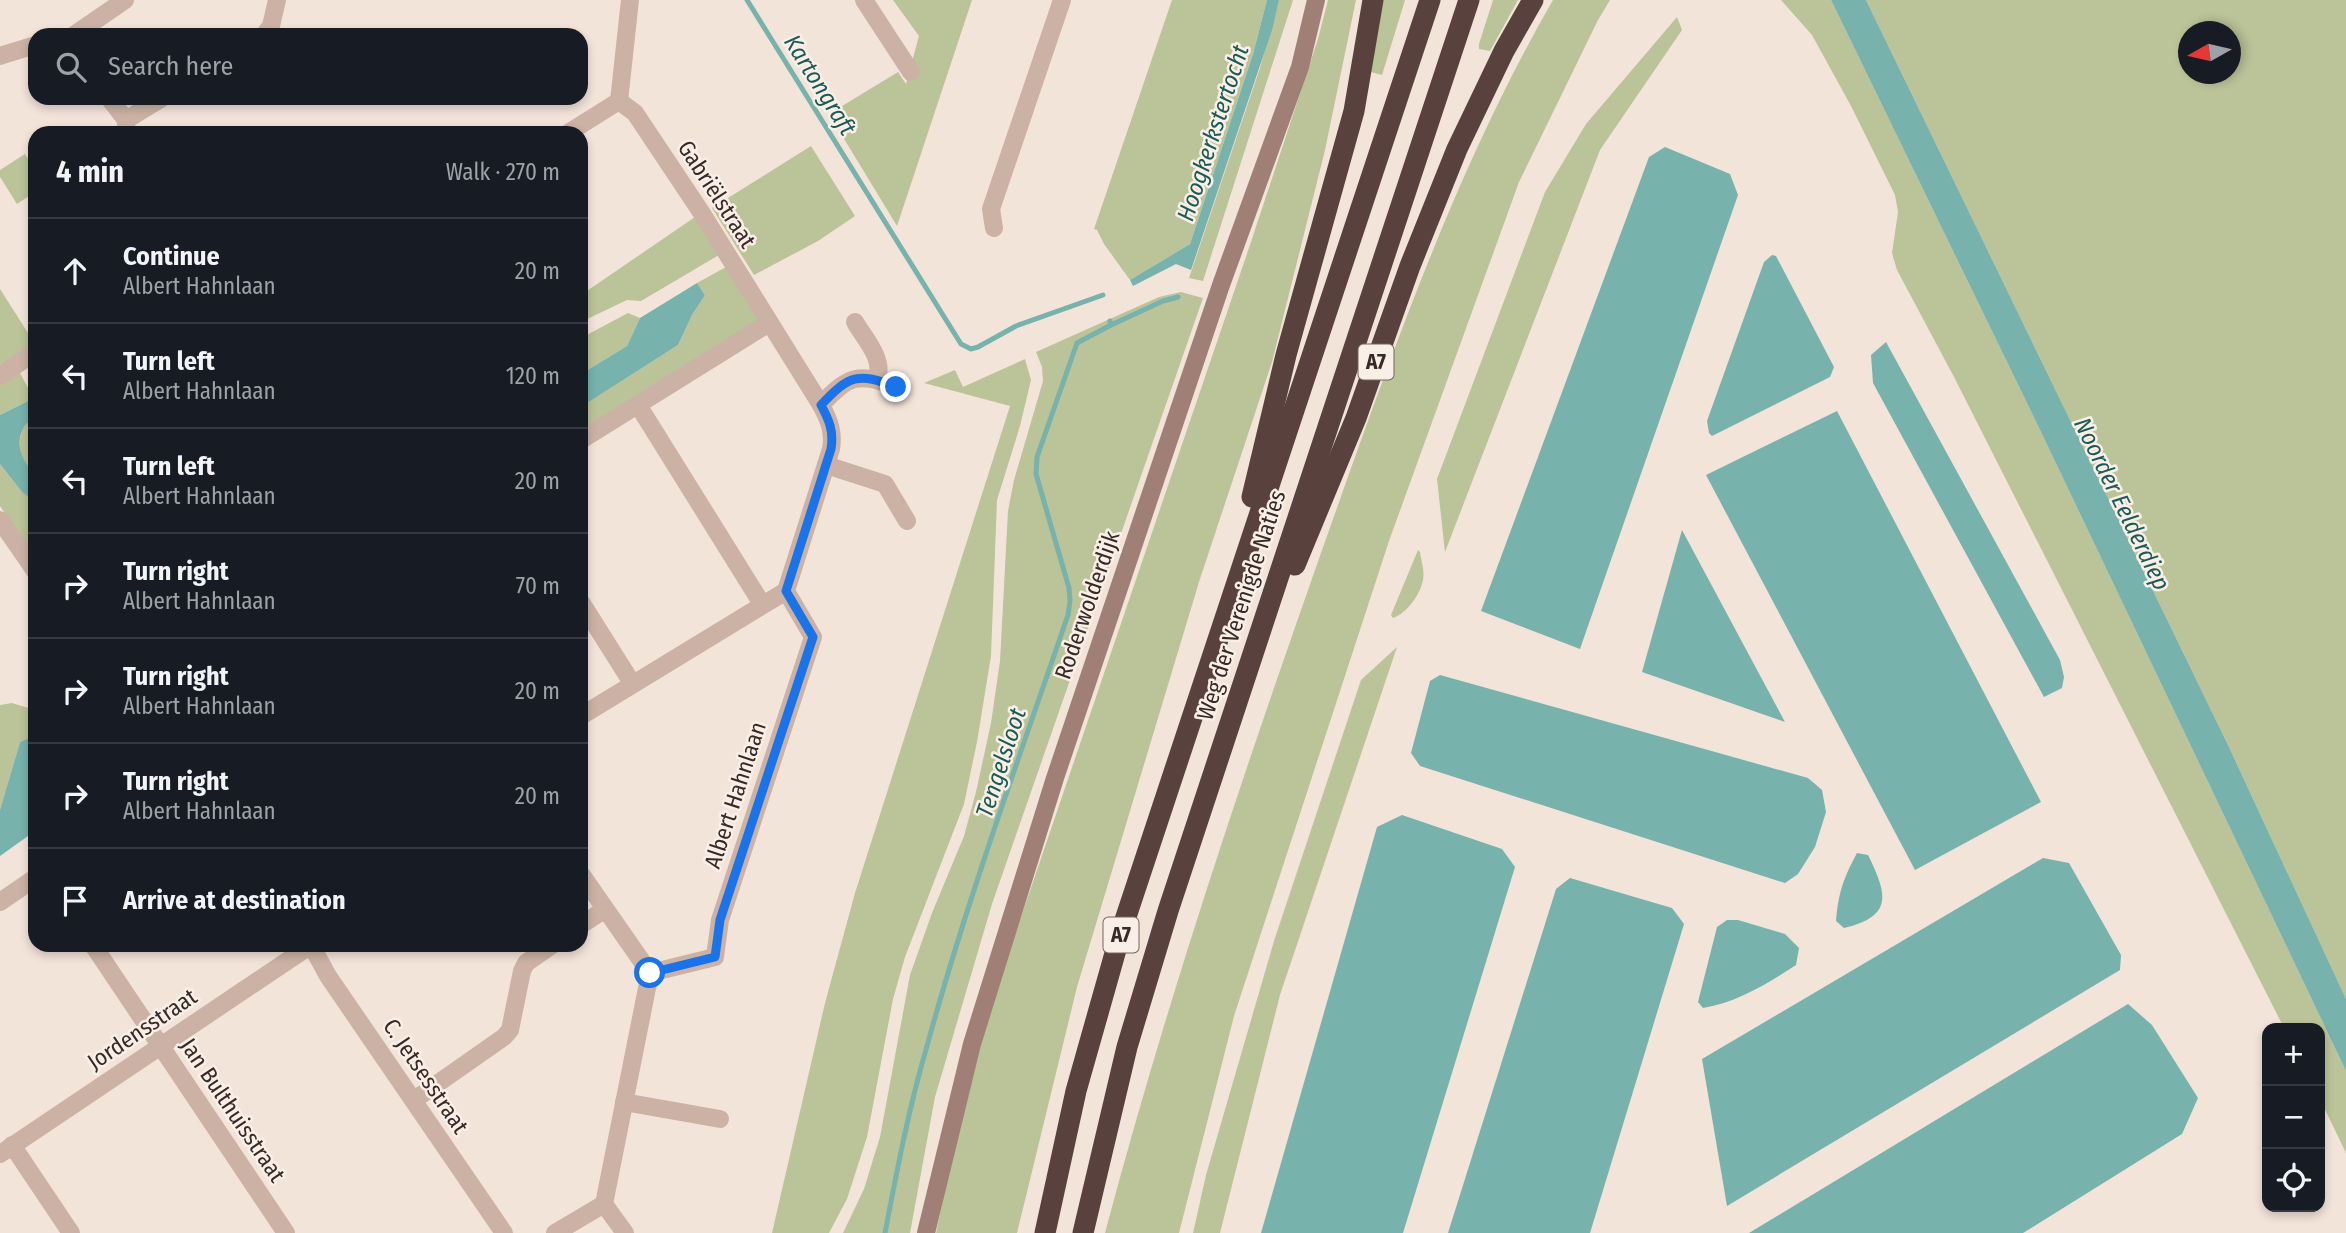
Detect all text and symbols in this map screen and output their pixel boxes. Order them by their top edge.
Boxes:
north arrow [2178,21,2241,84]
search box [28,28,588,105]
water label: Kartongraft [778,30,862,141]
water label: Hoogkerkstertocht [1171,41,1255,225]
icon: search [52,48,90,86]
text: Search here [108,51,233,82]
street label: Gabriëlstraat [672,135,762,253]
text: 4 min [56,154,124,190]
text: Walk · 270 m [446,158,560,186]
text: Continue [123,241,220,272]
icon: ahead [56,252,94,290]
text: 20 m [515,257,560,285]
text: Albert Hahnlaan [123,272,276,300]
road number: A7 [1358,344,1394,380]
text: Turn left [123,346,215,377]
icon: left [56,357,94,395]
text: 120 m [506,362,560,390]
route end [880,371,911,402]
text: Albert Hahnlaan [123,377,276,405]
water label: Noorder Eelderdiep [2068,413,2176,595]
text: Turn left [123,451,215,482]
icon: left [56,462,94,500]
text: 20 m [515,467,560,495]
text: Albert Hahnlaan [123,482,276,510]
street label: Weg der Verenigde Naties [1191,486,1291,724]
street label: Roderwolderdijk [1049,527,1126,683]
text: Turn right [123,556,229,587]
icon: right [56,567,94,605]
text: 70 m [516,572,560,600]
text: Albert Hahnlaan [123,587,276,615]
text: Turn right [123,661,229,692]
icon: right [56,672,94,710]
text: 20 m [515,677,560,705]
text: Albert Hahnlaan [123,692,276,720]
water label: Tengelsloot [970,705,1032,821]
street label: Albert Hahnlaan [698,718,772,872]
text: Turn right [123,766,229,797]
icon: right [56,777,94,815]
text: 20 m [515,782,560,810]
text: Albert Hahnlaan [123,797,276,825]
icon: arrive [56,882,94,920]
text: Arrive at destination [123,885,346,916]
road number: A7 [1104,918,1138,953]
route start [634,957,665,988]
street label: Jordensstraat [82,982,202,1076]
street label: C. Jetsesstraat [377,1013,475,1139]
map controls [2262,1023,2325,1212]
button: + [2262,1023,2325,1086]
street label: Jan Bulthuisstraat [175,1033,292,1188]
button: − [2262,1086,2325,1149]
button: locate [2262,1149,2325,1212]

